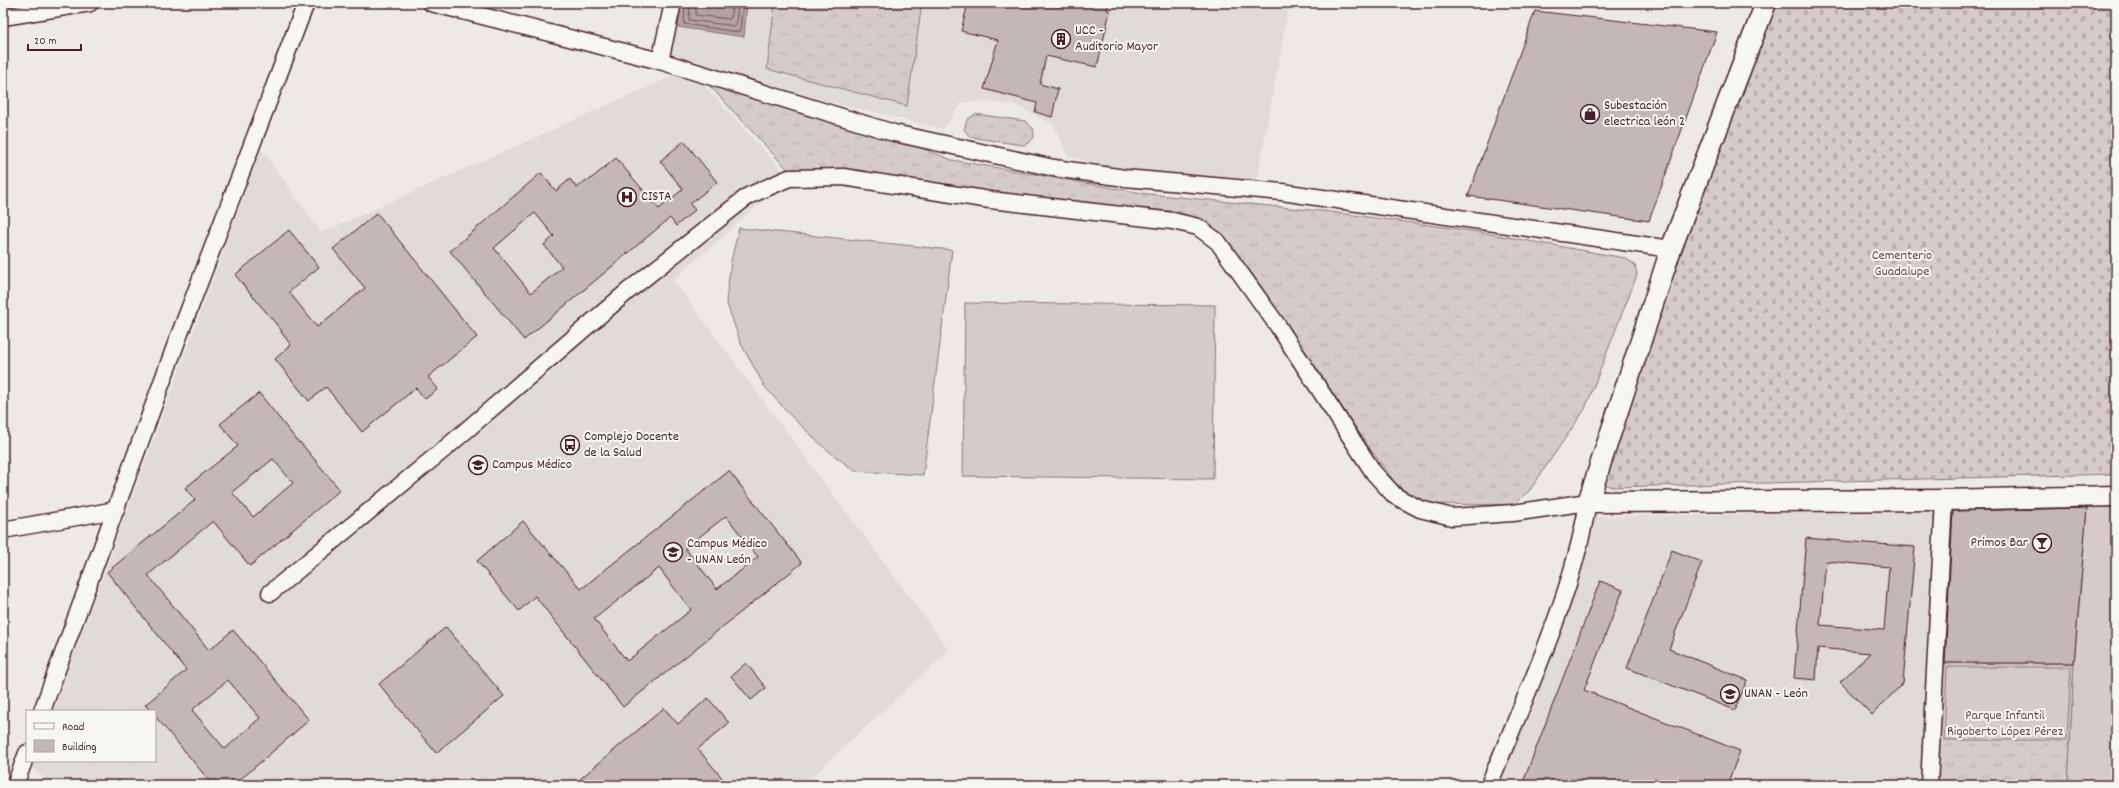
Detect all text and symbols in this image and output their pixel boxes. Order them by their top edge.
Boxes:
place label: UCC - Auditorio Mayor [1075,21,1159,57]
scale bar [28,26,81,52]
building icon: UCC - Auditorio Mayor [1050,28,1072,50]
text: 20 m [34,33,57,50]
place label: Subestación electrica león 2 [1604,96,1685,132]
shop icon: Subestación electrica león 2 [1579,103,1601,125]
hospital icon: CISTA [616,186,638,208]
place label: CISTA [641,187,672,207]
park label: Cementerio Guadalupe [1872,246,1932,282]
place label: Complejo Docente de la Salud [584,427,679,463]
bus stop icon: Complejo Docente de la Salud [559,434,581,456]
school or university icon: Campus Médico [467,454,489,476]
place label: Campus Médico [492,455,572,475]
bar icon: Primos Bar [2031,532,2053,554]
place label: Primos Bar [1971,533,2029,553]
place label: Campus Médico - UNAN León [687,534,767,570]
school or university icon: Campus Médico - UNAN León [662,541,684,563]
school or university icon: UNAN - León [1719,683,1741,705]
place label: UNAN - León [1744,684,1808,704]
park label: Parque Infantil Rigoberto López Pérez [1947,706,2064,742]
legend [26,710,156,762]
text: Road [62,719,84,736]
text: Building [62,739,97,756]

